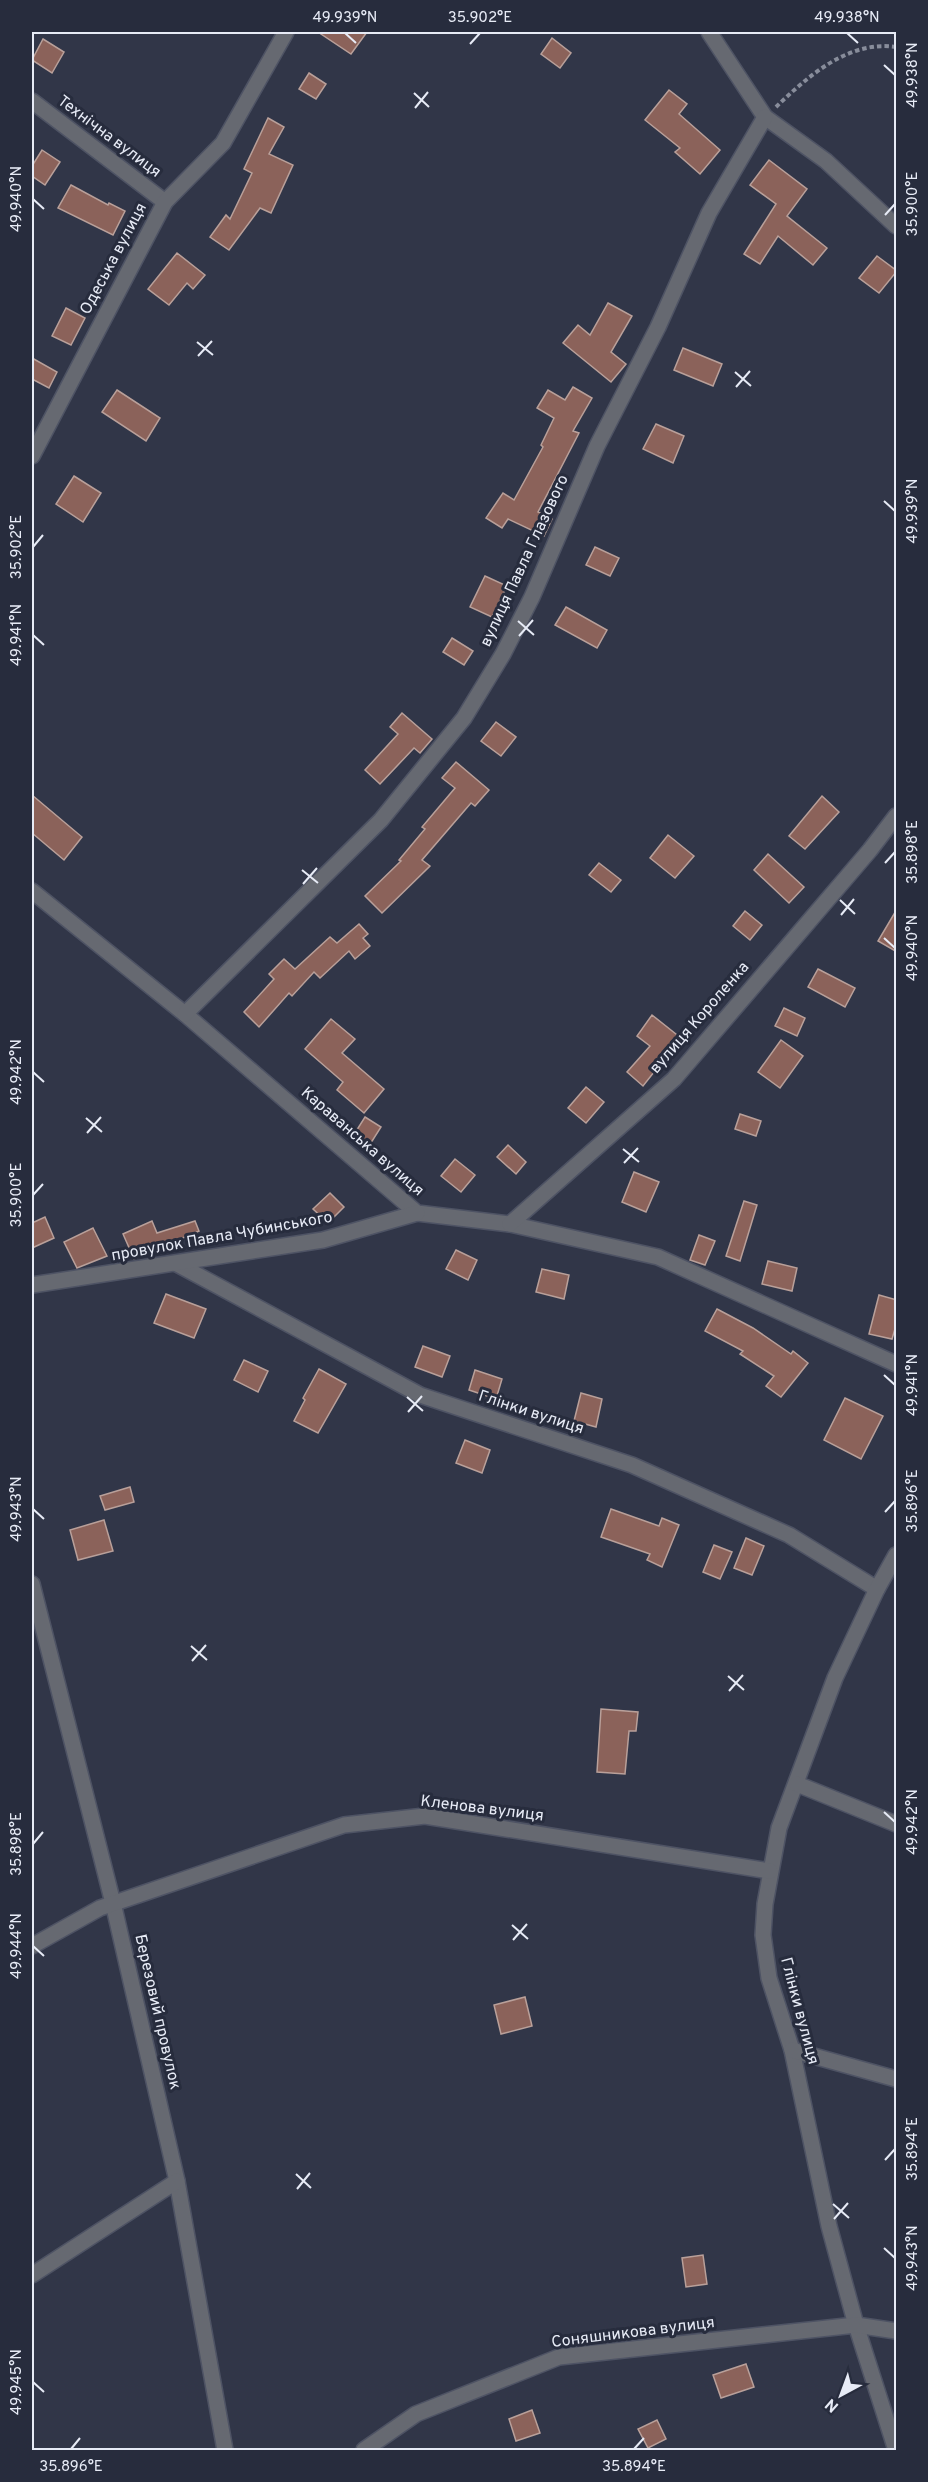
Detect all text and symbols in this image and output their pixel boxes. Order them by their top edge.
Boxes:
text: 49.939°N [313,9,377,28]
text: 35.902°E [448,9,512,28]
text: 49.938°N [814,9,880,28]
text: 49.938°N [904,42,923,108]
street label: Технічна вулиця [53,92,165,182]
text: 49.940°N [8,166,27,232]
text: 35.900°E [904,172,923,236]
street label: Одеська вулиця [76,200,152,318]
street label: вулиця Павла Глазового [476,472,574,650]
text: 49.939°N [904,479,923,543]
text: 35.902°E [8,515,27,579]
text: 49.941°N [8,604,27,666]
text: 35.898°E [904,820,923,884]
text: 49.940°N [904,915,923,981]
street label: вулиця Короленка [646,958,754,1078]
text: 49.942°N [8,1039,27,1105]
street label: Караванська вулиця [296,1083,428,1201]
text: 35.900°E [8,1163,27,1227]
street label: провулок Павла Чубинського [110,1208,334,1266]
text: 49.941°N [904,1354,923,1416]
street label: Глінки вулиця [476,1386,586,1440]
text: 35.896°E [904,1469,923,1533]
text: 49.943°N [8,1476,27,1542]
text: 49.942°N [904,1789,923,1855]
street label: Кленова вулиця [419,1792,545,1826]
text: 35.898°E [8,1812,27,1876]
text: 49.944°N [8,1913,27,1979]
street label: Березовий провулок [129,1932,185,2092]
street label: Глінки вулиця [775,1955,823,2067]
text: 35.894°E [904,2117,923,2181]
text: 49.943°N [904,2225,923,2291]
street label: Соняшникова вулиця [550,2313,716,2353]
text: 49.945°N [8,2349,27,2415]
north arrow [811,2365,871,2425]
text: N [822,2393,843,2416]
text: 35.896°E [39,2458,103,2477]
text: 35.894°E [602,2458,666,2477]

